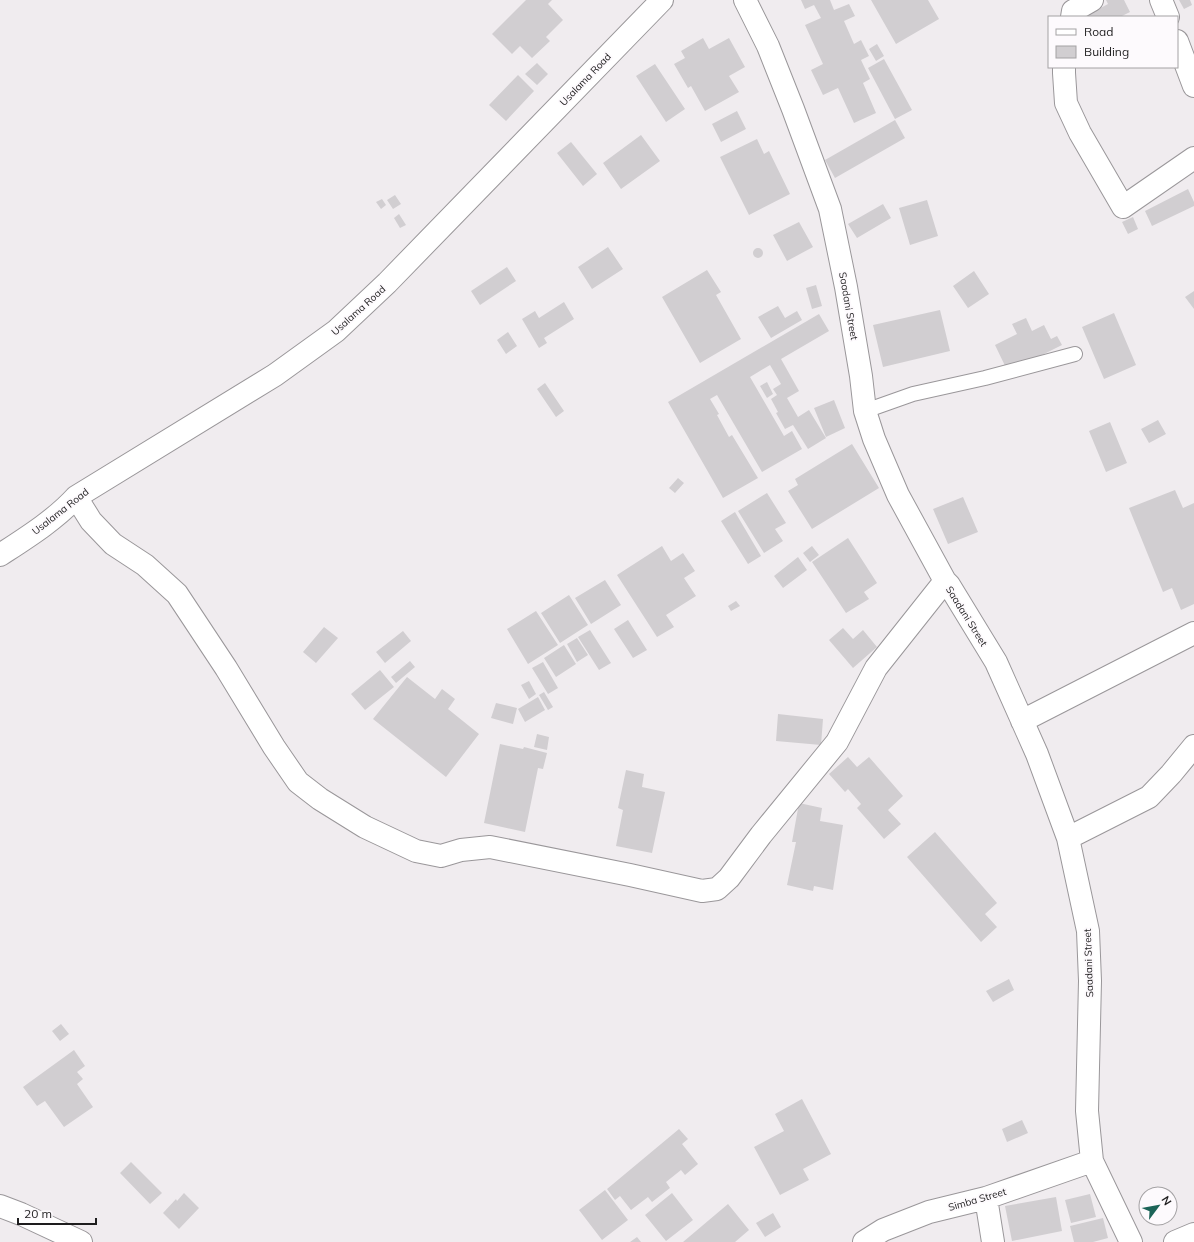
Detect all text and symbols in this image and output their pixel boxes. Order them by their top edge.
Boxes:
legend [1048,16,1178,68]
text: Road [1084,24,1113,39]
text: Building [1084,44,1129,59]
street label: Usalama Road [557,50,614,109]
street label: Saadani Street [836,271,861,342]
street label: Usalama Road [329,283,388,338]
street label: Usalama Road [29,485,91,538]
street label: Saadani Street [943,584,991,649]
street label: Saadani Street [1081,928,1096,998]
street label: Simba Street [947,1185,1008,1214]
north arrow [1138,1186,1178,1226]
text: N [1158,1193,1175,1208]
scale bar [18,1200,96,1226]
text: 20 m [24,1206,52,1221]

